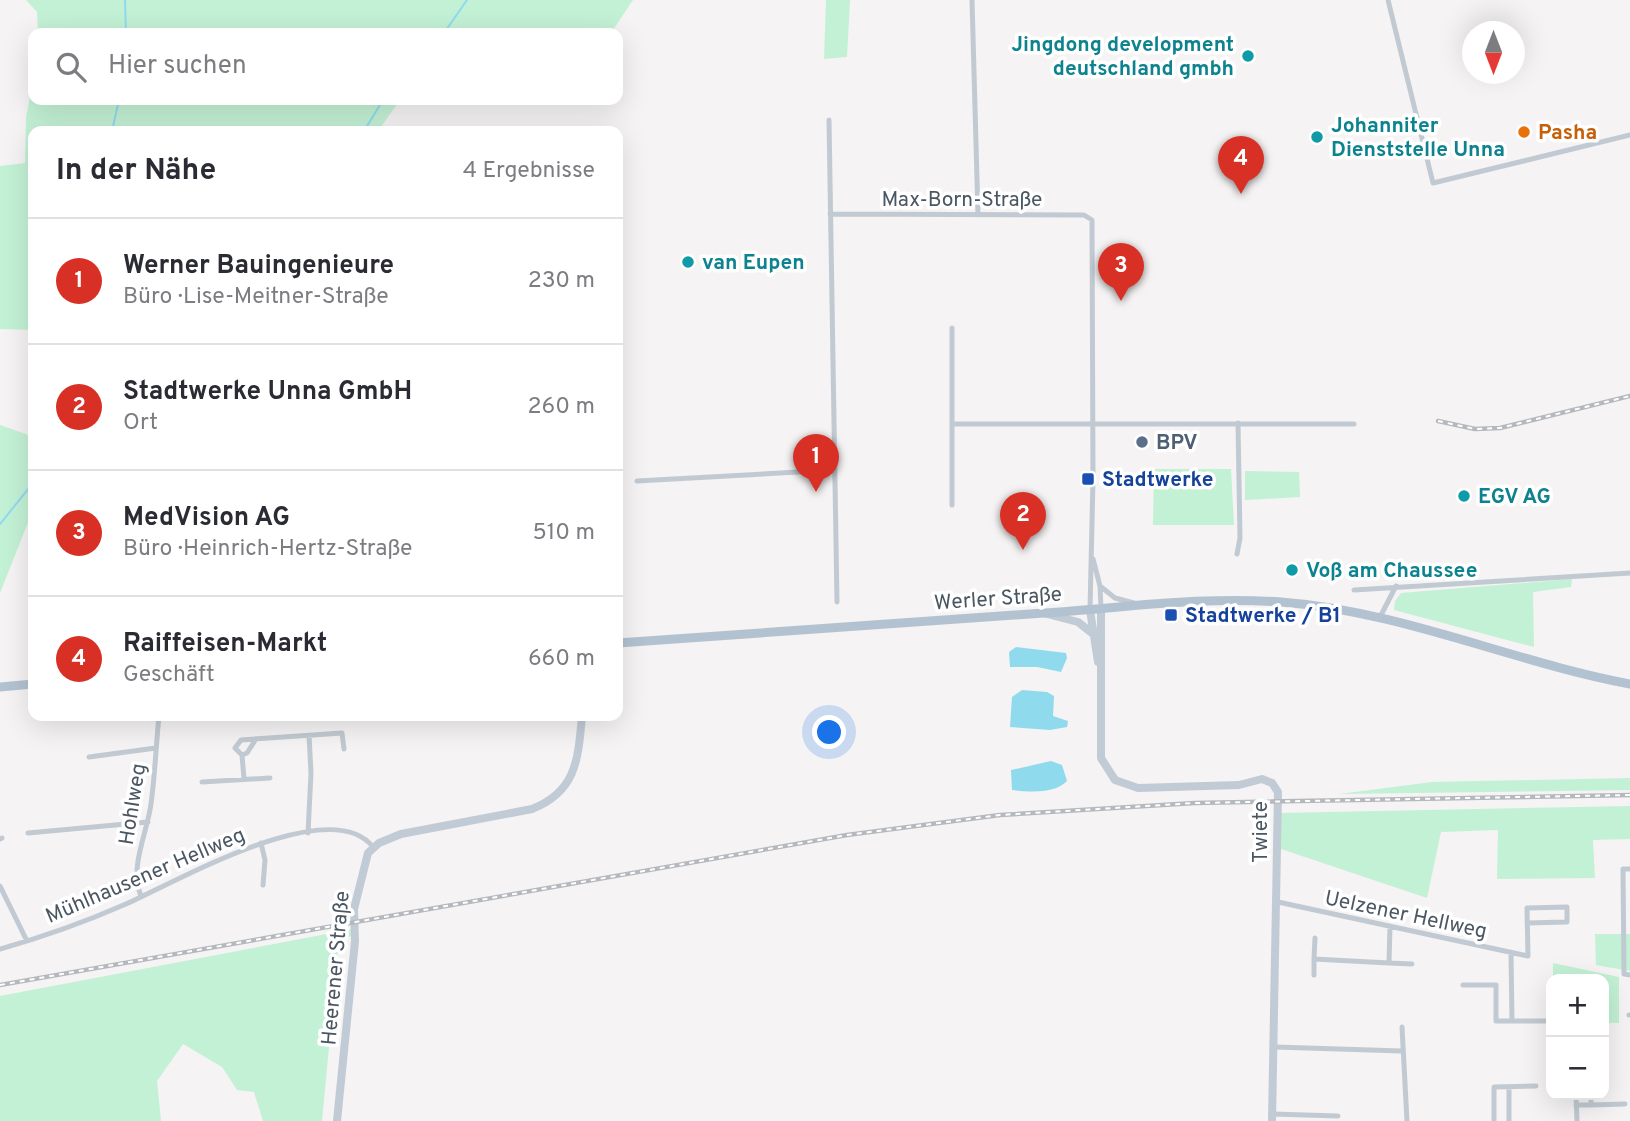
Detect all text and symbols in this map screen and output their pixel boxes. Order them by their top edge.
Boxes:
north arrow [1462,21,1525,84]
search box [28,28,623,105]
place label: Jingdong development deutschland gmbh [1011,32,1234,83]
icon: search [52,48,90,86]
marker: Jingdong development deutschland gmbh [1240,48,1256,64]
text: Hier suchen [108,50,247,83]
place label: Johanniter Dienststelle Unna [1331,113,1505,164]
place label: Pasha [1538,120,1597,147]
marker: Pasha [1516,124,1532,140]
marker: Johanniter Dienststelle Unna [1309,129,1325,145]
pin: 4 [1218,136,1264,194]
text: In der Nähe [56,153,216,190]
text: 4 Ergebnisse [463,157,595,186]
street label: Max-Born-Straße [882,187,1042,214]
pin: 3 [1098,243,1144,301]
text: Werner Bauingenieure [123,250,394,283]
place label: van Eupen [702,250,805,277]
marker: van Eupen [680,254,696,270]
text: 1 [74,267,84,296]
text: 230 m [528,267,595,296]
text: Büro · Lise-Meitner-Straße [123,283,389,312]
text: Stadtwerke Unna GmbH [123,376,412,409]
text: 2 [72,393,86,422]
text: 260 m [528,393,595,422]
text: Ort [123,409,158,438]
place label: BPV [1156,430,1198,457]
pin: 1 [793,434,839,492]
marker: BPV [1134,434,1150,450]
place label: Stadtwerke [1102,467,1214,494]
marker: Stadtwerke [1080,471,1096,487]
place label: EGV AG [1478,484,1551,511]
marker: EGV AG [1456,488,1472,504]
pin: 2 [1000,492,1046,550]
text: MedVision AG [123,502,290,535]
text: 3 [72,519,86,548]
text: 510 m [532,519,595,548]
text: Büro · Heinrich-Hertz-Straße [123,535,412,564]
place label: Voß am Chaussee [1306,558,1477,585]
marker: Voß am Chaussee [1284,562,1300,578]
street label: Werler Straße [933,582,1063,617]
place label: Stadtwerke / B1 [1185,603,1341,630]
marker: Stadtwerke / B1 [1163,607,1179,623]
text: Raiffeisen-Markt [123,628,327,661]
text: 4 [72,645,86,674]
text: 660 m [528,645,595,674]
text: Geschäft [123,661,215,690]
your location [812,715,846,749]
street label: Hohlweg [114,762,153,847]
street label: Twiete [1248,801,1275,863]
street label: Mühlhausener Hellweg [42,822,249,931]
street label: Uelzener Hellweg [1322,885,1489,946]
street label: Heerener Straße [316,890,357,1047]
map controls [1546,974,1609,1100]
button: + [1546,974,1609,1037]
button: − [1546,1037,1609,1100]

